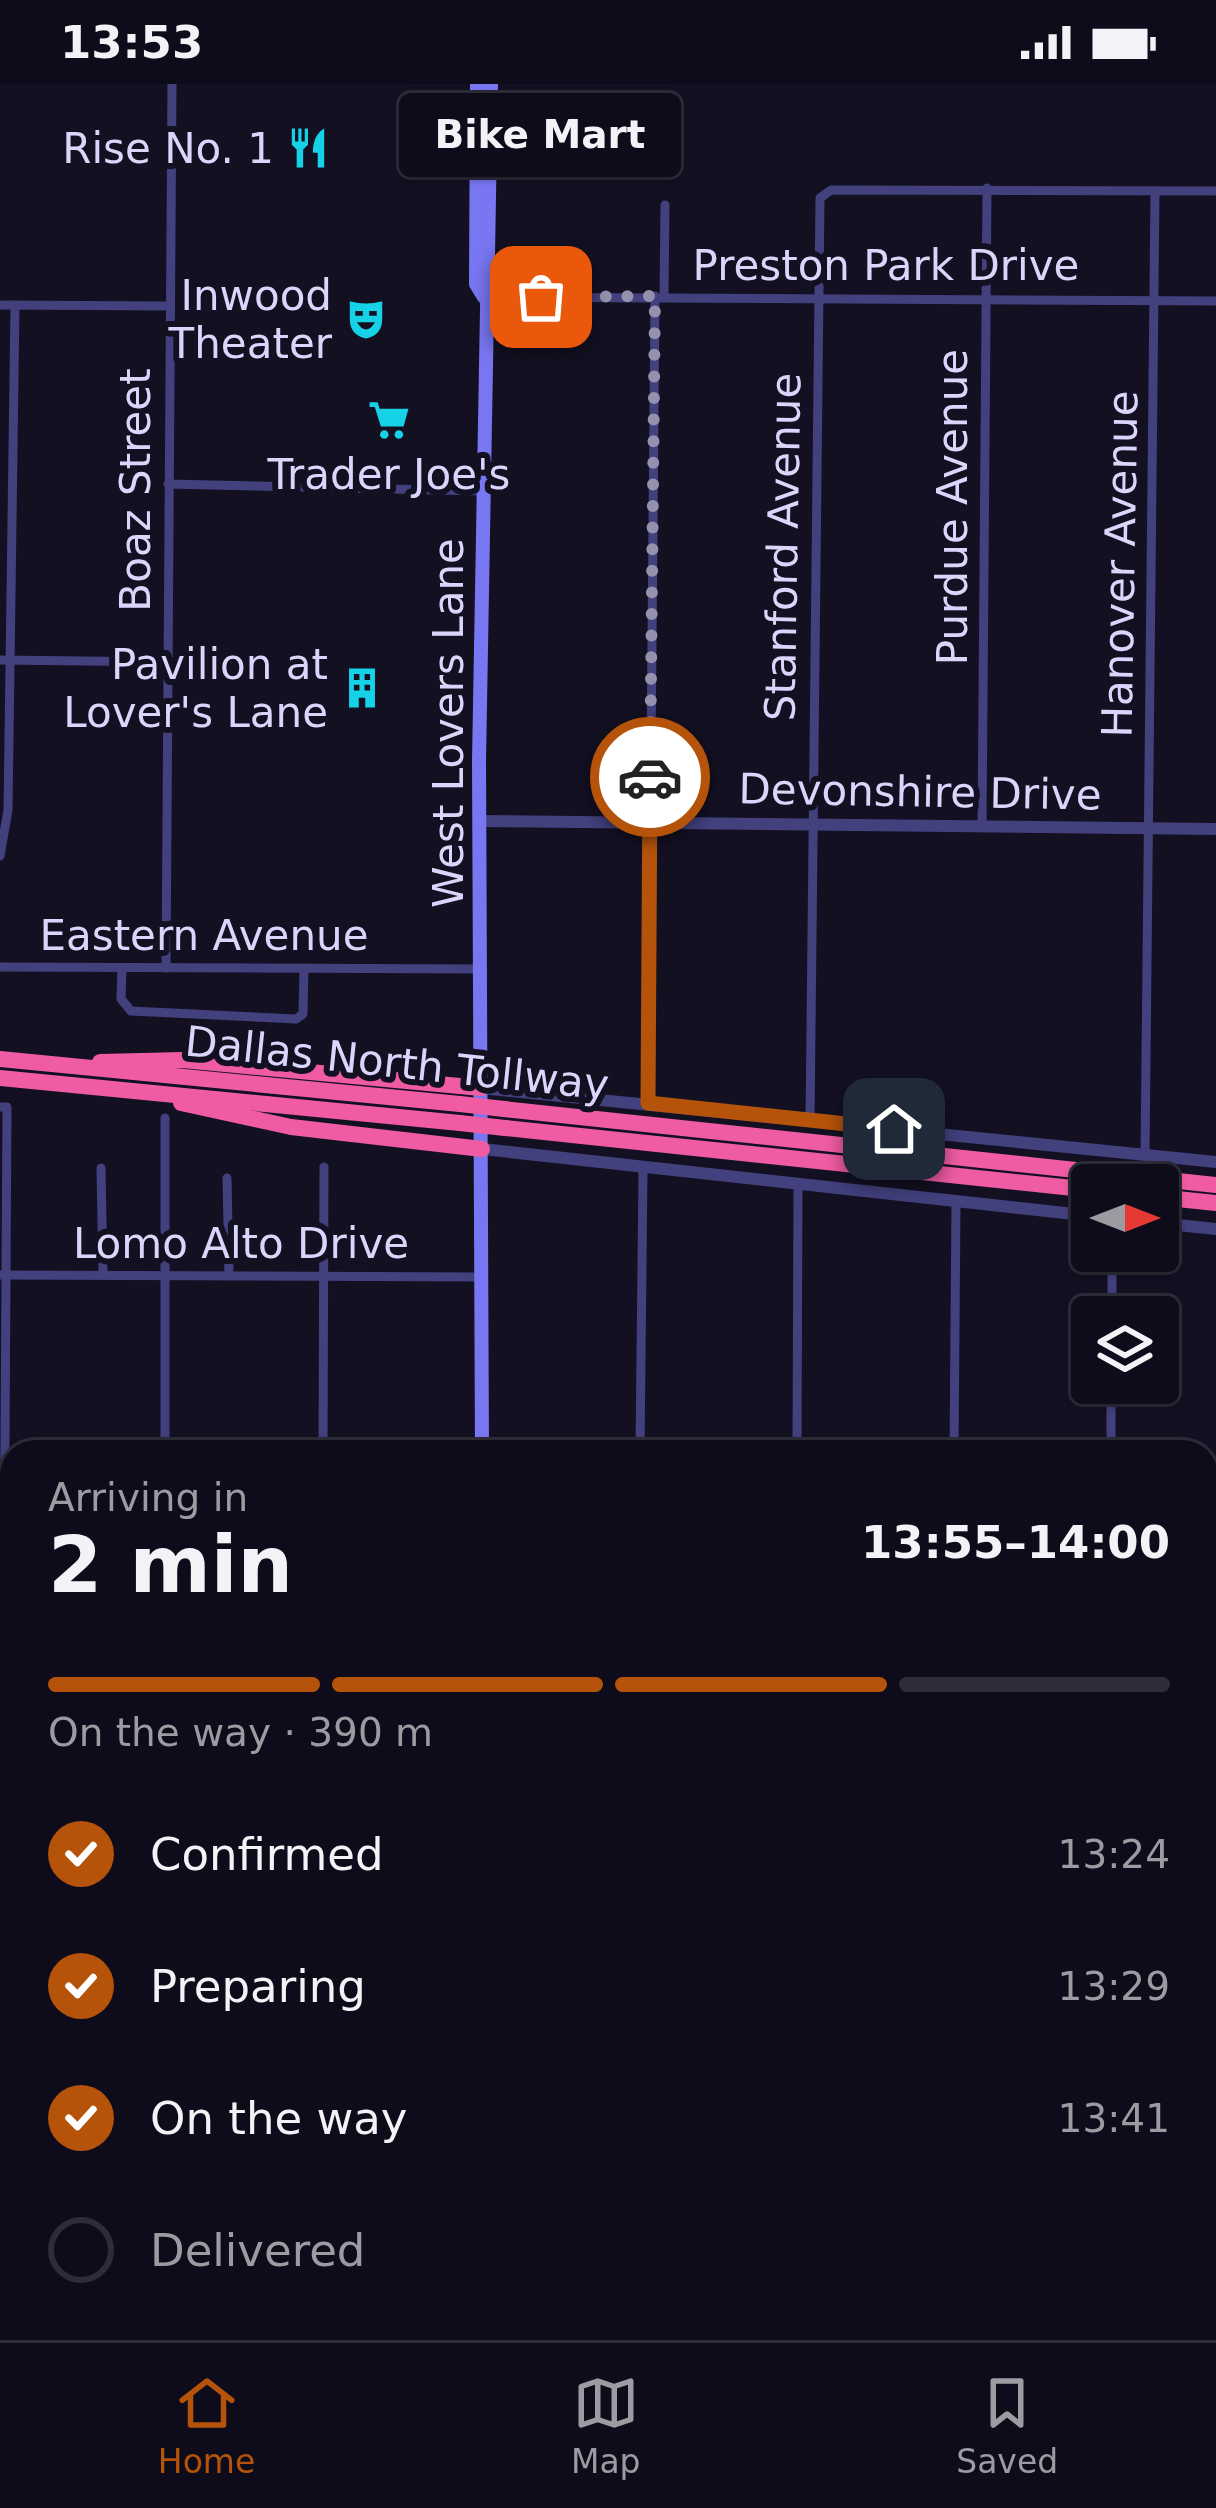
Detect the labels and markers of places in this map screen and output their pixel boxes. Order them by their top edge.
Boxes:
callout: Bike Mart [400,93,682,177]
place label: Rise No. 1 [62,124,274,173]
restaurant icon: Rise No. 1 [285,125,331,171]
pin [490,246,592,348]
place label: Inwood Theater [168,271,333,368]
theatre icon: Inwood Theater [343,296,389,342]
supermarket icon: Trader Joe's [366,397,412,443]
place label: Trader Joe's [267,450,510,499]
place label: Pavilion at Lover's Lane [63,640,328,737]
building icon: Pavilion at Lover's Lane [339,665,385,711]
pin [843,1078,945,1180]

